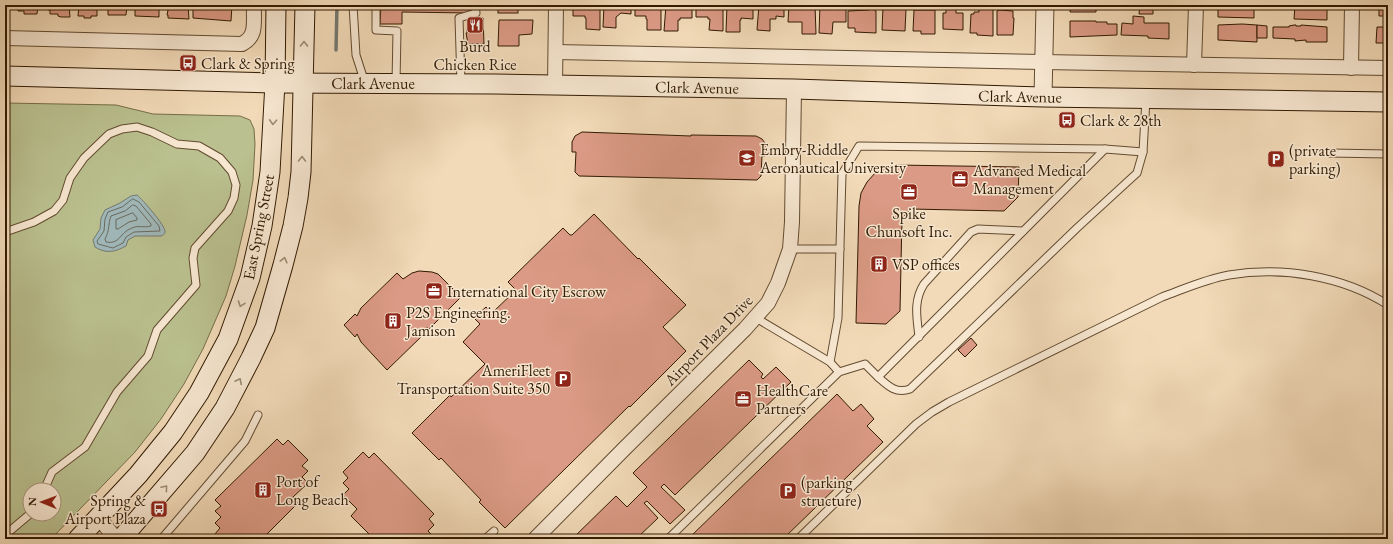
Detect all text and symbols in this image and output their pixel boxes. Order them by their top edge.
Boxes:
restaurant icon: Burd Chicken Rice [465,15,485,35]
place label: Burd Chicken Rice [433,36,517,75]
one-way arrow [300,41,308,47]
bus stop icon: Clark & Spring [178,53,198,73]
place label: Clark & Spring [201,53,295,74]
street label: Clark Avenue [331,73,415,94]
street label: Clark Avenue [655,76,739,99]
street label: Clark Avenue [978,85,1062,108]
bus stop icon: Clark & 28th [1057,110,1077,130]
place label: Clark & 28th [1080,110,1162,131]
one-way arrow [268,119,277,125]
place label: Embry-Riddle Aeronautical University [759,139,907,178]
place label: (private parking) [1289,140,1341,179]
school or university icon: Embry-Riddle Aeronautical University [737,148,757,168]
parking icon: (private parking) [1266,149,1286,169]
one-way arrow [297,156,306,162]
place label: Advanced Medical Management [972,160,1086,199]
office icon: Advanced Medical Management [950,169,970,189]
street label: East Spring Street [238,172,279,282]
office icon: Spike Chunsoft Inc. [899,182,919,202]
place label: Spike Chunsoft Inc. [866,203,952,242]
building icon: VSP offices [869,254,889,274]
place label: VSP offices [892,254,960,275]
one-way arrow [280,257,288,264]
office icon: International City Escrow [424,281,444,301]
place label: International City Escrow [447,281,607,302]
street label: Airport Plaza Drive [659,290,757,391]
one-way arrow [237,301,245,308]
place label: P2S Engineering. Jamison [404,302,511,341]
building icon: P2S Engineering. Jamison [383,311,403,331]
place label: AmeriFleet Transportation Suite 350 [397,360,550,399]
parking icon: AmeriFleet Transportation Suite 350 [553,369,573,389]
one-way arrow [234,378,241,386]
place label: HealthCare Partners [756,380,828,419]
office icon: HealthCare Partners [733,389,753,409]
place label: Port of Long Beach [276,471,349,510]
place label: (parking structure) [801,472,862,511]
building icon: Port of Long Beach [253,480,273,500]
parking icon: (parking structure) [778,481,798,501]
north arrow [22,482,62,522]
one-way arrow [161,486,168,493]
place label: Spring & Airport Plaza [64,490,147,529]
text: N [25,497,39,506]
bus stop icon: Spring & Airport Plaza [149,499,169,519]

